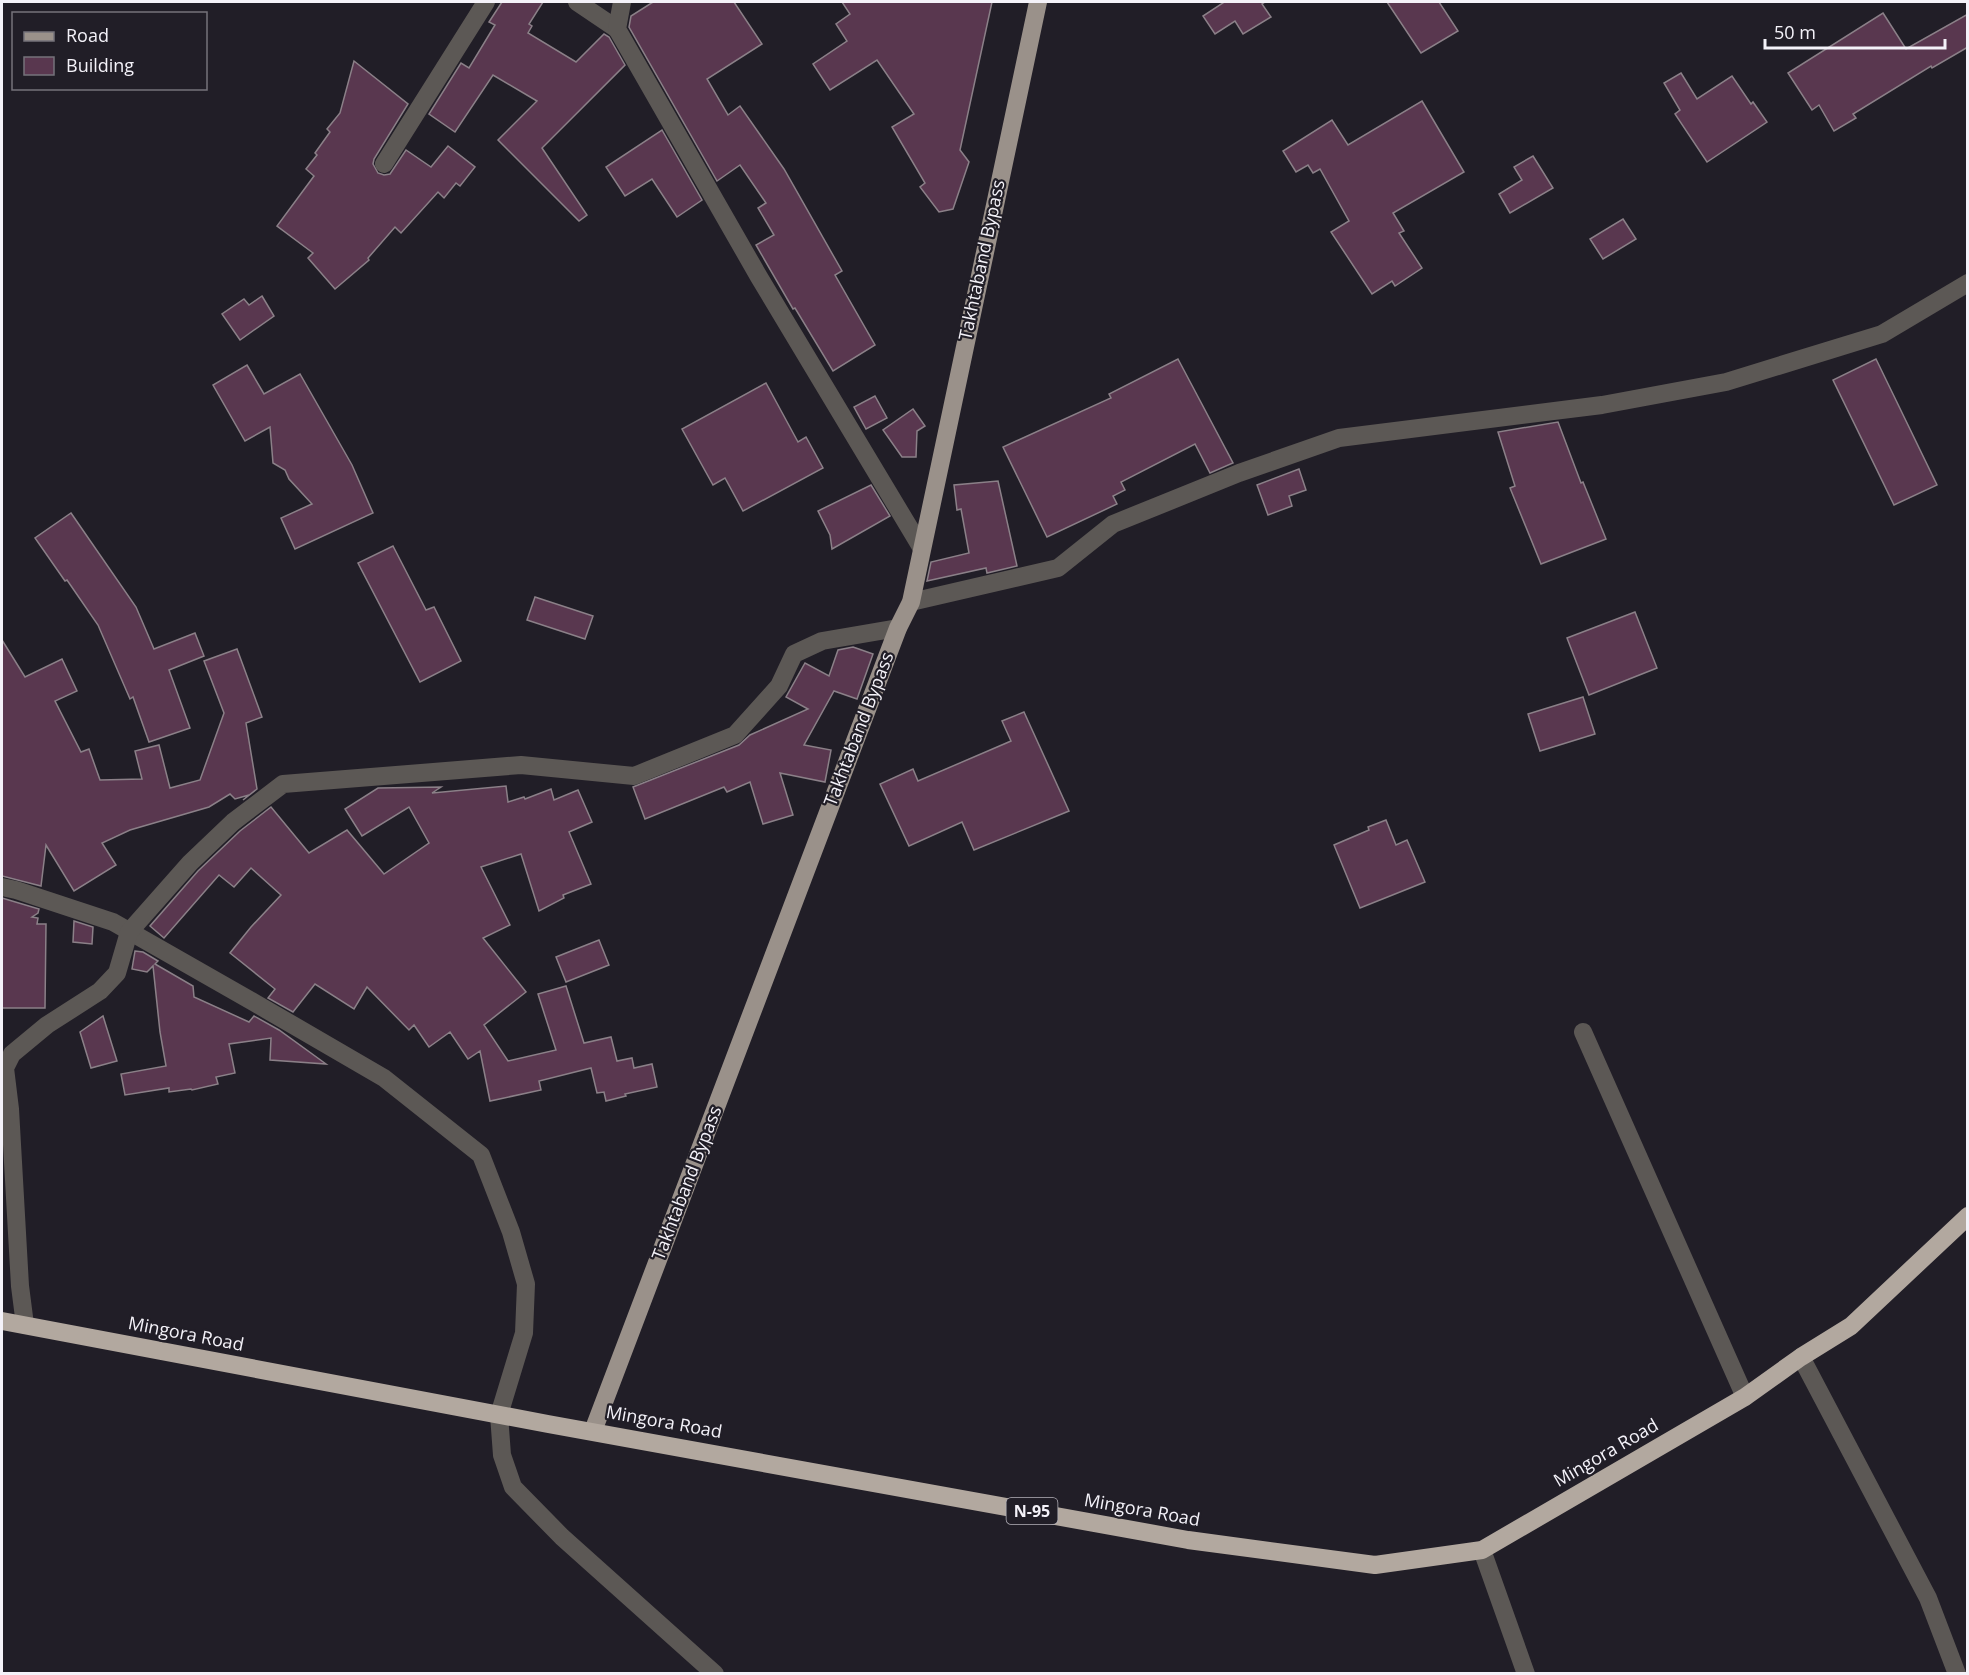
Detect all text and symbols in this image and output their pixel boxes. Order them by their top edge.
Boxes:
legend [12,12,207,90]
scale bar [1765,12,1945,50]
text: 50 m [1774,20,1816,44]
text: Road [66,23,109,47]
text: Building [66,53,134,77]
street label: Takhtaband Bypass [952,177,1010,342]
street label: Takhtaband Bypass [818,648,899,809]
street label: Takhtaband Bypass [646,1102,727,1263]
street label: Mingora Road [126,1310,246,1356]
street label: Mingora Road [604,1399,724,1443]
street label: Mingora Road [1549,1412,1662,1492]
street label: Mingora Road [1082,1487,1202,1531]
road number: N-95 [1006,1498,1058,1524]

